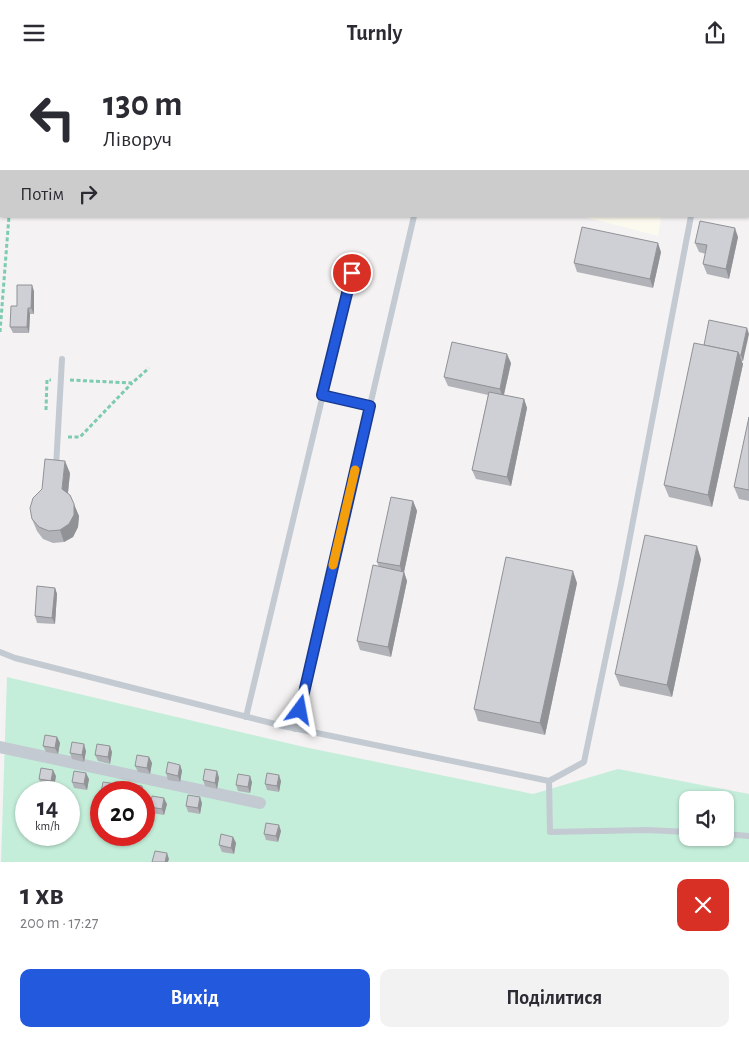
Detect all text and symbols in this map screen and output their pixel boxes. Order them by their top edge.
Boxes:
icon: menu [20,19,48,47]
icon: share [701,19,729,47]
text: Turnly [347,22,402,44]
icon: left [20,85,85,150]
text: 130 m [103,87,182,122]
text: Ліворуч [103,128,172,150]
icon: right [74,180,102,208]
text: Потім [20,185,64,204]
pin [331,252,373,294]
icon: arrive [338,259,366,287]
position arrow [273,683,325,735]
speed limit sign: 20 [90,781,155,846]
map controls [679,791,734,846]
button: sound [679,791,734,846]
text: 14 [37,795,58,820]
text: km/h [35,820,60,832]
button: close [677,879,729,931]
text: 1 хв [20,880,64,910]
text: 200 m · 17:27 [20,915,98,931]
button: Вихід [20,969,370,1027]
button: Поділитися [380,969,729,1027]

